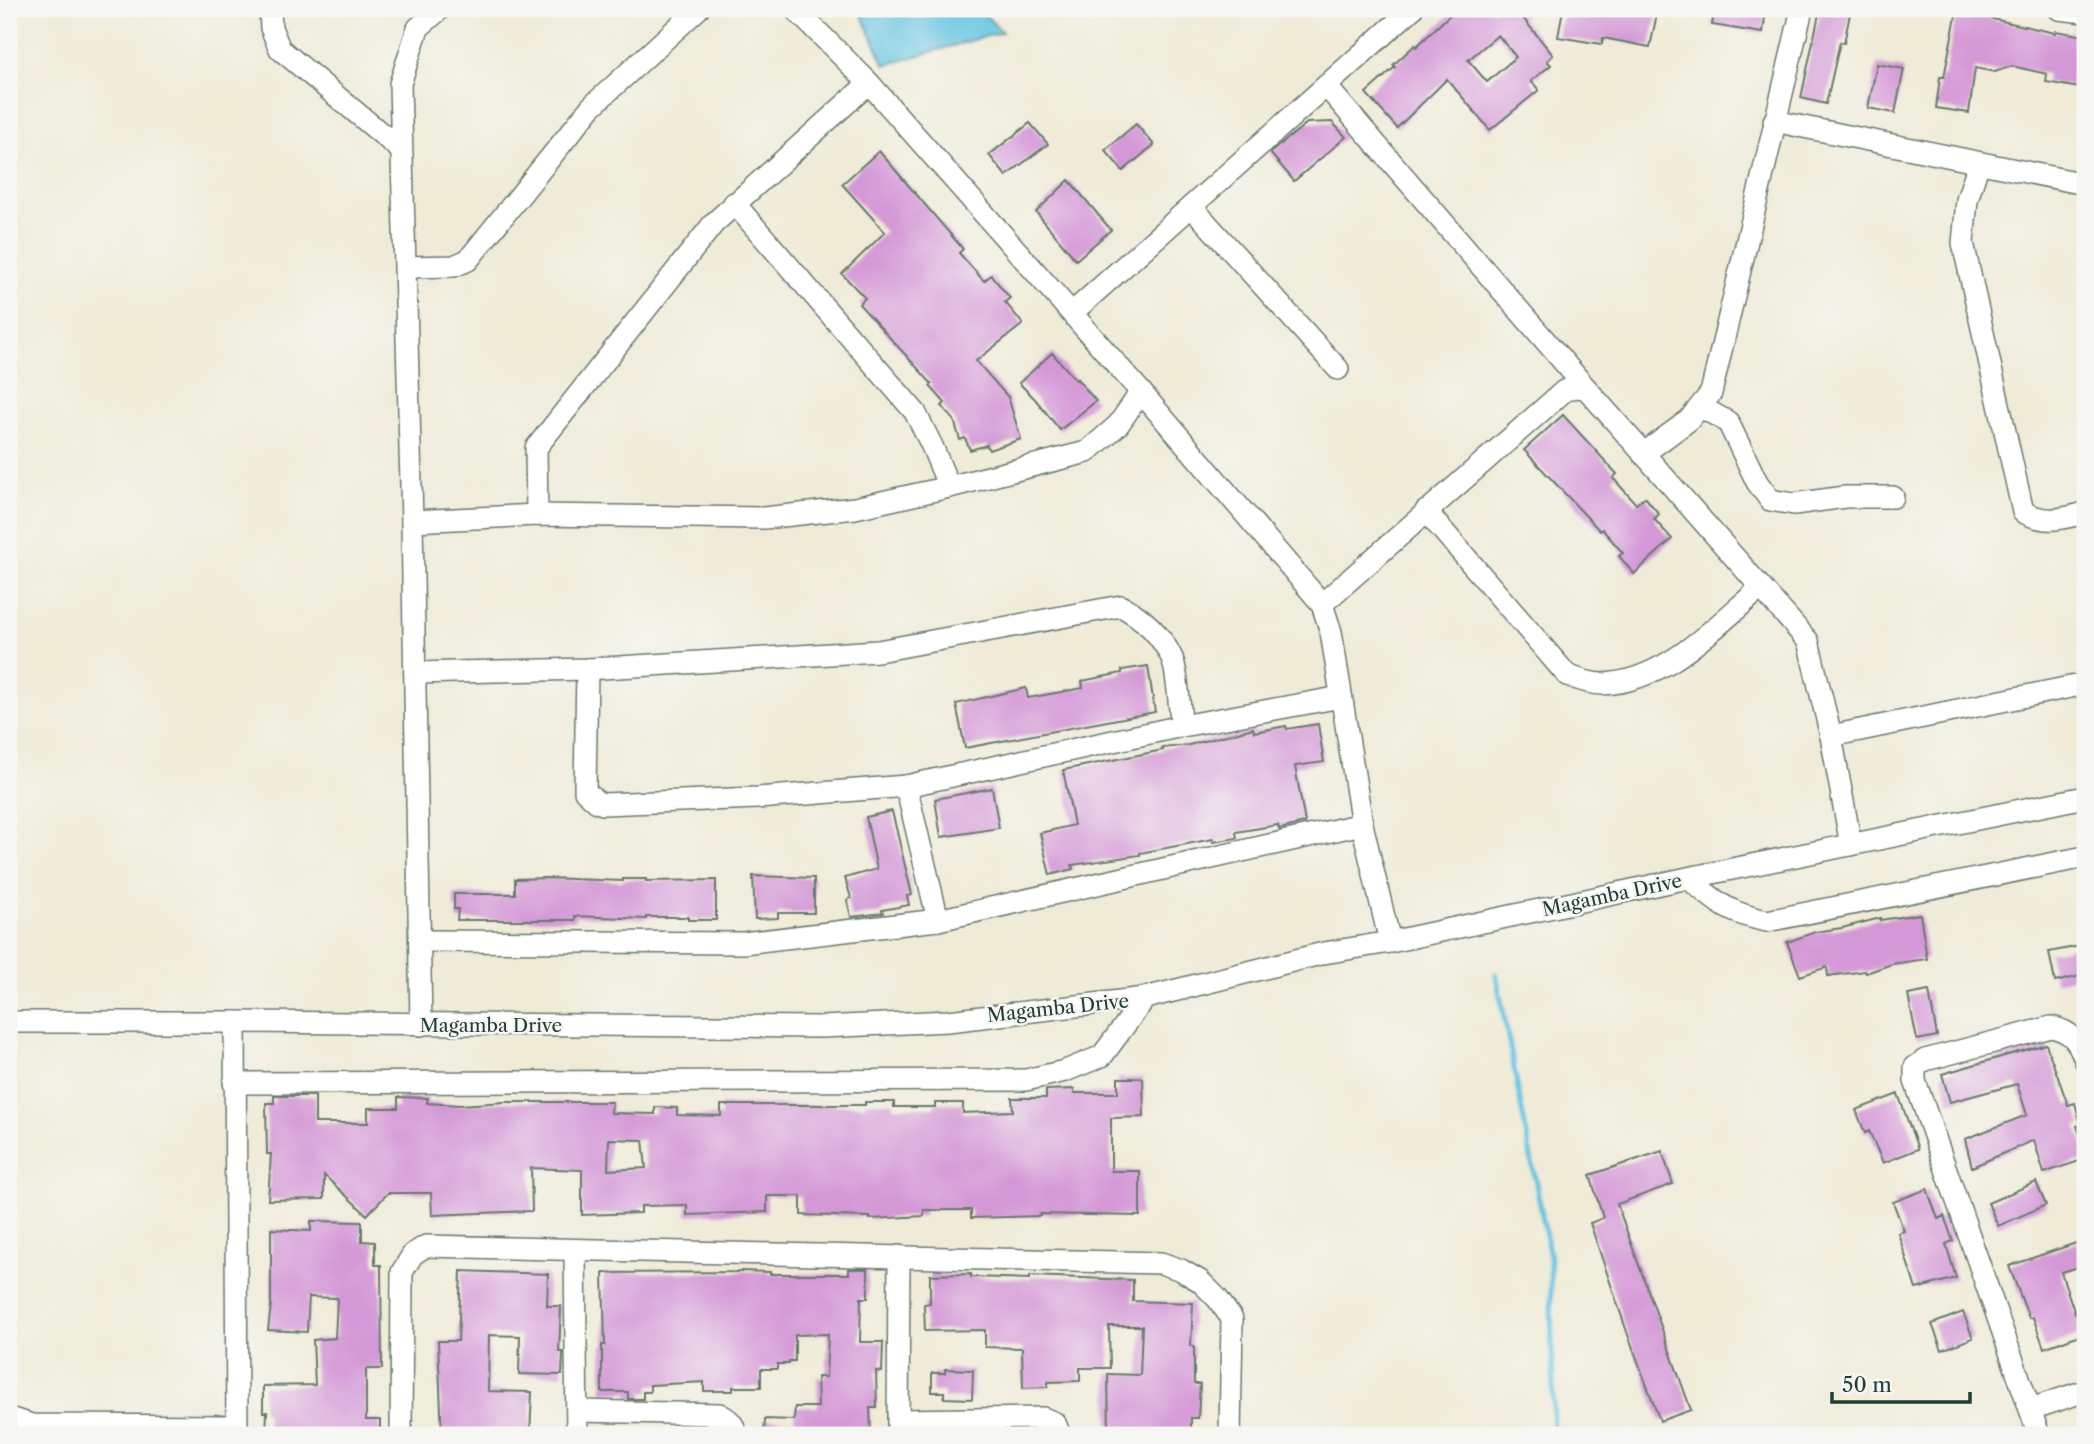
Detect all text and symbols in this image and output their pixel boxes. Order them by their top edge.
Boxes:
street label: Magamba Drive [1540,869,1684,921]
street label: Magamba Drive [986,989,1130,1027]
street label: Magamba Drive [420,1014,562,1037]
scale bar [1832,1360,1970,1404]
text: 50 m [1842,1372,1892,1397]

